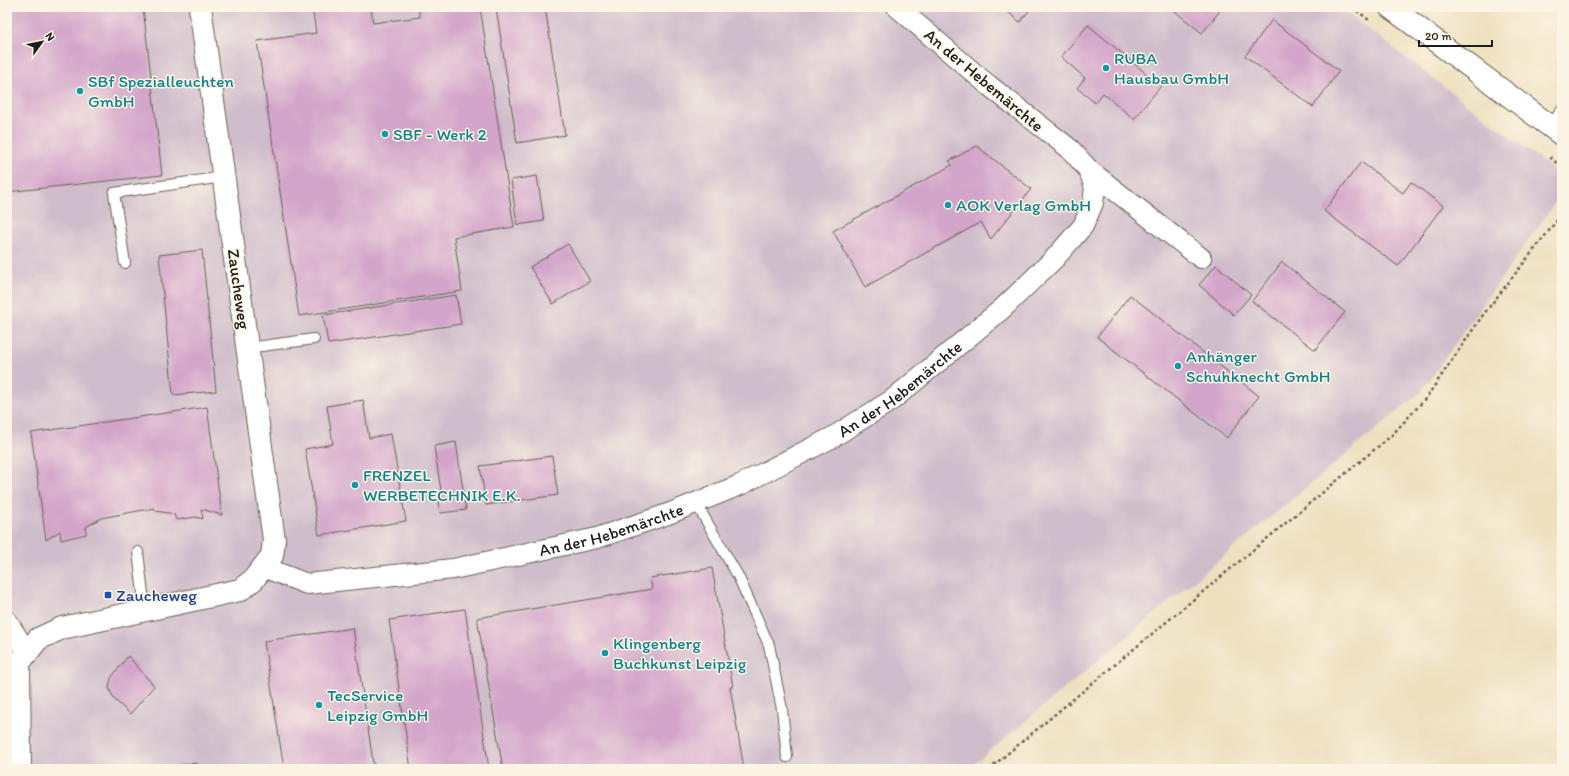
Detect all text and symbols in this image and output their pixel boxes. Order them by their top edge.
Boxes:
north arrow [22,22,62,62]
scale bar [1419,22,1492,48]
street label: An der Hebemärchte [920,24,1048,136]
text: 20 m [1425,29,1452,43]
text: N [42,30,57,43]
place label: RUBA Hausbau GmbH [1114,48,1229,88]
marker: RUBA Hausbau GmbH [1101,63,1111,73]
place label: SBf Spezialleuchten GmbH [88,71,234,111]
marker: SBf Spezialleuchten GmbH [75,86,85,96]
place label: SBF - Werk 2 [393,124,487,144]
marker: SBF - Werk 2 [380,129,390,139]
place label: AOK Verlag GmbH [956,195,1091,215]
marker: AOK Verlag GmbH [943,200,953,210]
street label: Zaucheweg [223,247,255,331]
street label: An der Hebemärchte [834,336,966,441]
place label: Anhänger Schuhknecht GmbH [1186,346,1331,386]
marker: Anhänger Schuhknecht GmbH [1173,361,1183,371]
place label: FRENZEL WERBETECHNIK E.K. [363,465,521,505]
marker: FRENZEL WERBETECHNIK E.K. [350,480,360,490]
street label: An der Hebemärchte [537,499,686,560]
place label: Zaucheweg [116,585,197,605]
marker: Zaucheweg [103,590,113,600]
place label: Klingenberg Buchkunst Leipzig [613,633,747,673]
marker: Klingenberg Buchkunst Leipzig [600,648,610,658]
place label: TecService Leipzig GmbH [327,685,428,725]
marker: TecService Leipzig GmbH [314,700,324,710]

